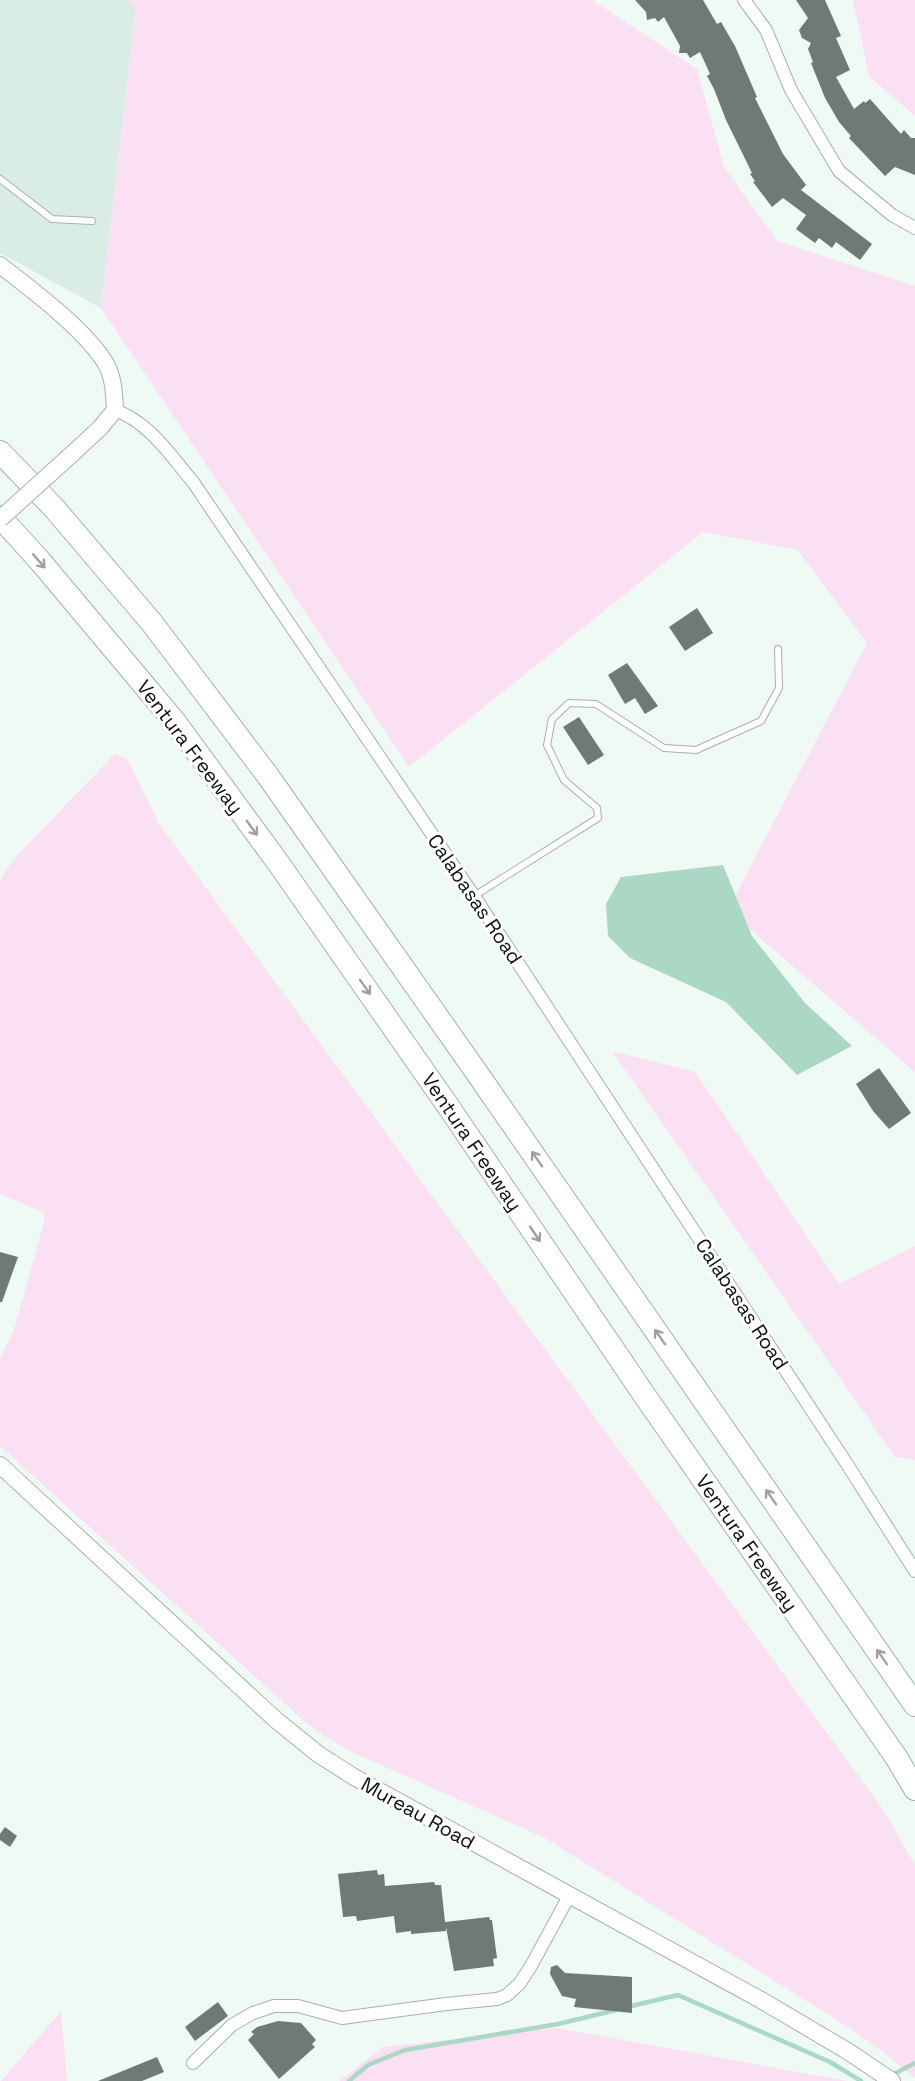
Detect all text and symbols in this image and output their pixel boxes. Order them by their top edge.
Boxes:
one-way arrow [32,553,46,568]
street label: Ventura Freeway [131,675,249,819]
one-way arrow [246,820,258,836]
street label: Calabasas Road [422,829,528,969]
one-way arrow [359,979,371,995]
street label: Ventura Freeway [416,1068,528,1216]
one-way arrow [531,1151,543,1168]
one-way arrow [529,1226,541,1242]
street label: Calabasas Road [690,1233,794,1375]
one-way arrow [654,1329,666,1345]
street label: Ventura Freeway [690,1469,804,1617]
one-way arrow [765,1489,777,1506]
one-way arrow [876,1649,888,1666]
street label: Mureau Road [356,1771,480,1855]

